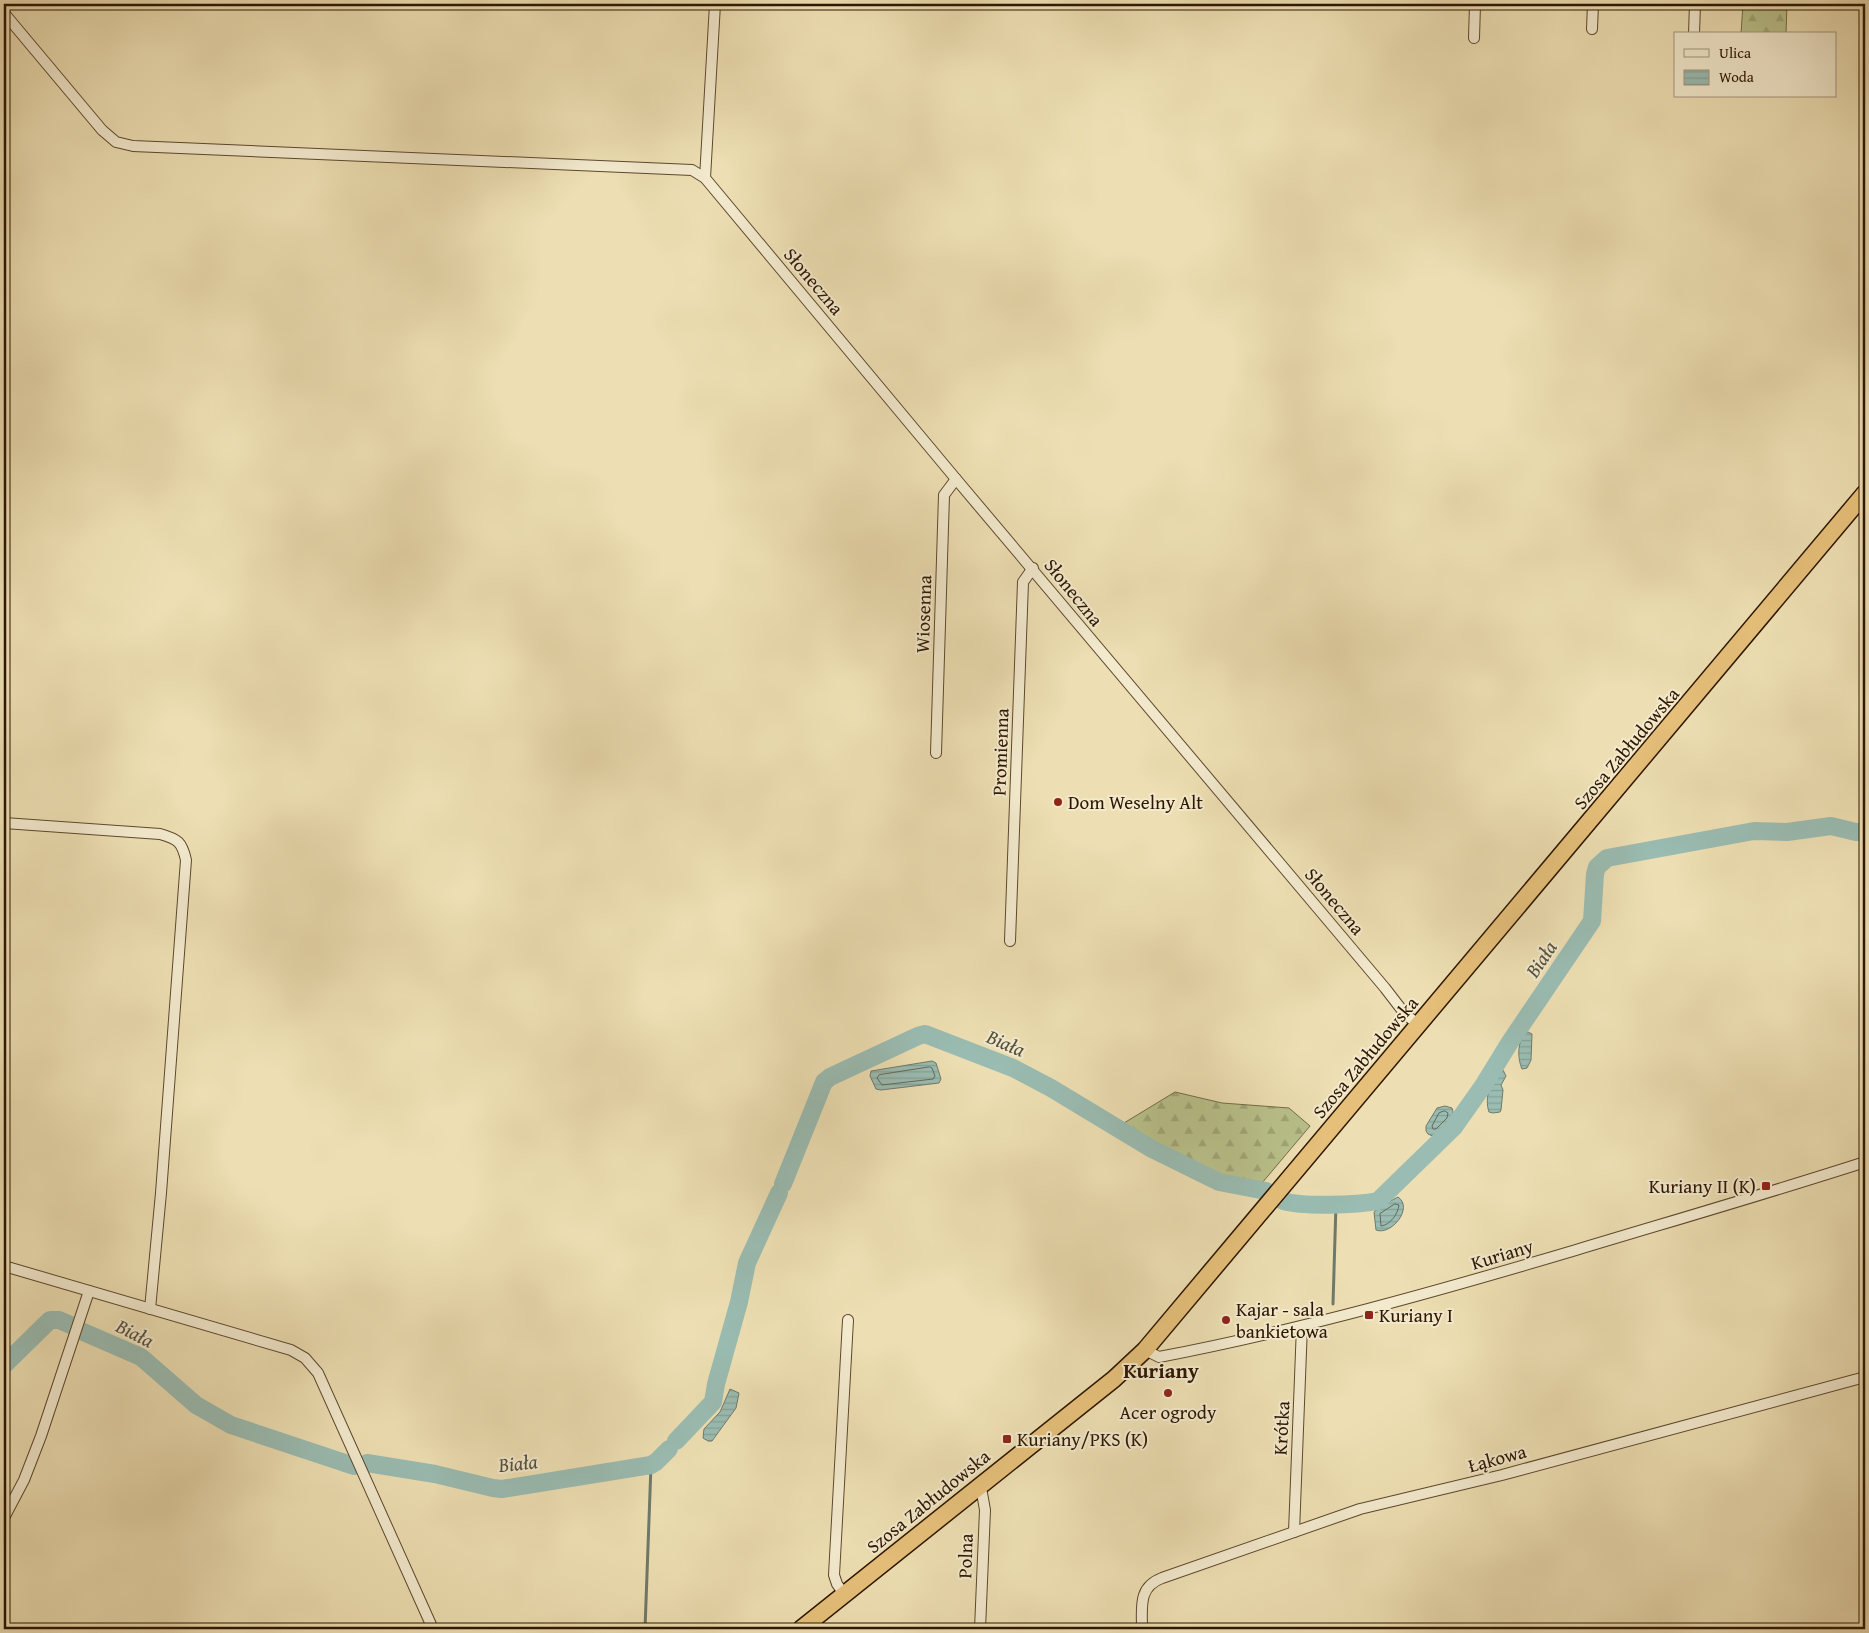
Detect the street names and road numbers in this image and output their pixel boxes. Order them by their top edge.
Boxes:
street label: Słoneczna [777,241,851,321]
street label: Słoneczna [1038,552,1110,632]
street label: Wiosenna [908,575,938,653]
street label: Szosa Zabłudowska [1566,681,1686,815]
street label: Promienna [984,708,1016,796]
street label: Słoneczna [1298,861,1372,941]
street label: Szosa Zabłudowska [1305,990,1425,1124]
street label: Kuriany [1467,1231,1537,1277]
street label: Krótka [1266,1400,1296,1456]
street label: Łąkowa [1465,1437,1529,1479]
street label: Szosa Zabłudowska [860,1442,996,1560]
street label: Polna [950,1533,980,1579]

